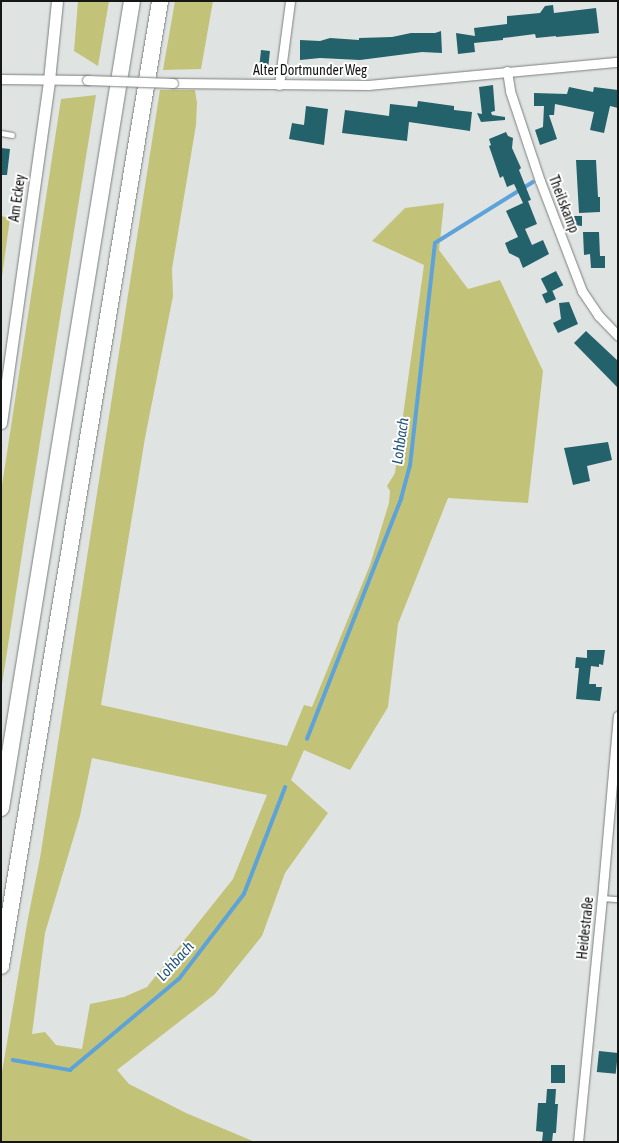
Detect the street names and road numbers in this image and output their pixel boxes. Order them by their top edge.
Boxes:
street label: Alter Dortmunder Weg [253,62,367,78]
street label: Am Eckey [5,173,29,223]
street label: Theilskamp [545,173,583,235]
street label: Heidestraße [573,896,597,960]

